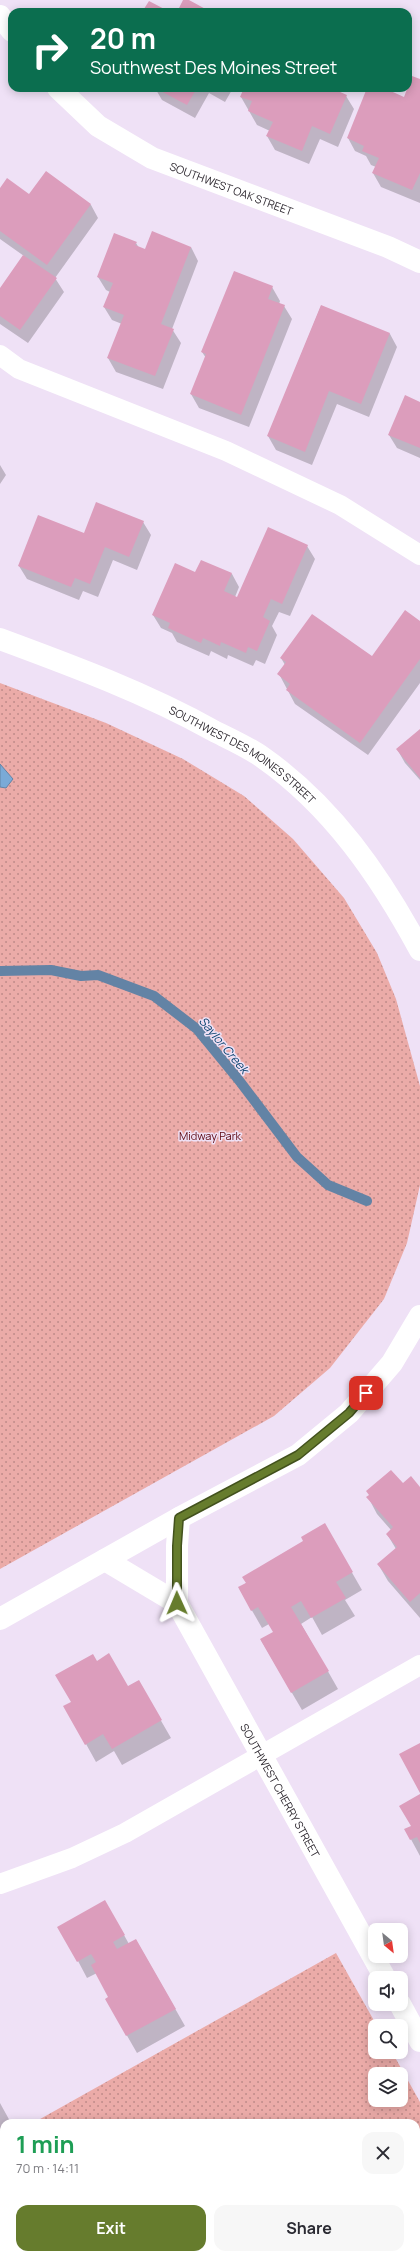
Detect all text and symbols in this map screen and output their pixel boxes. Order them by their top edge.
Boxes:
text: 20 m [90,19,156,57]
icon: right [24,24,76,76]
text: Southwest Des Moines Street [90,55,337,79]
street label: SOUTHWEST OAK STREET [168,158,296,218]
street label: SOUTHWEST DES MOINES STREET [167,702,320,807]
water label: Saylor Creek [195,1013,254,1079]
park label: Midway Park [179,1128,242,1143]
pin [349,1376,383,1410]
icon: arrive [355,1382,377,1404]
position arrow [156,1582,198,1624]
street label: SOUTHWEST CHERRY STREET [238,1721,324,1860]
north arrow [368,1923,408,1963]
map controls [368,1923,408,2107]
button: sound [368,1971,408,2011]
button: search [368,2019,408,2059]
button: layers [368,2067,408,2107]
text: 1 min [16,2127,75,2160]
button: close [362,2132,404,2174]
text: 70 m · 14:11 [16,2159,79,2177]
button: Exit [16,2205,206,2251]
button: Share [214,2205,404,2251]

